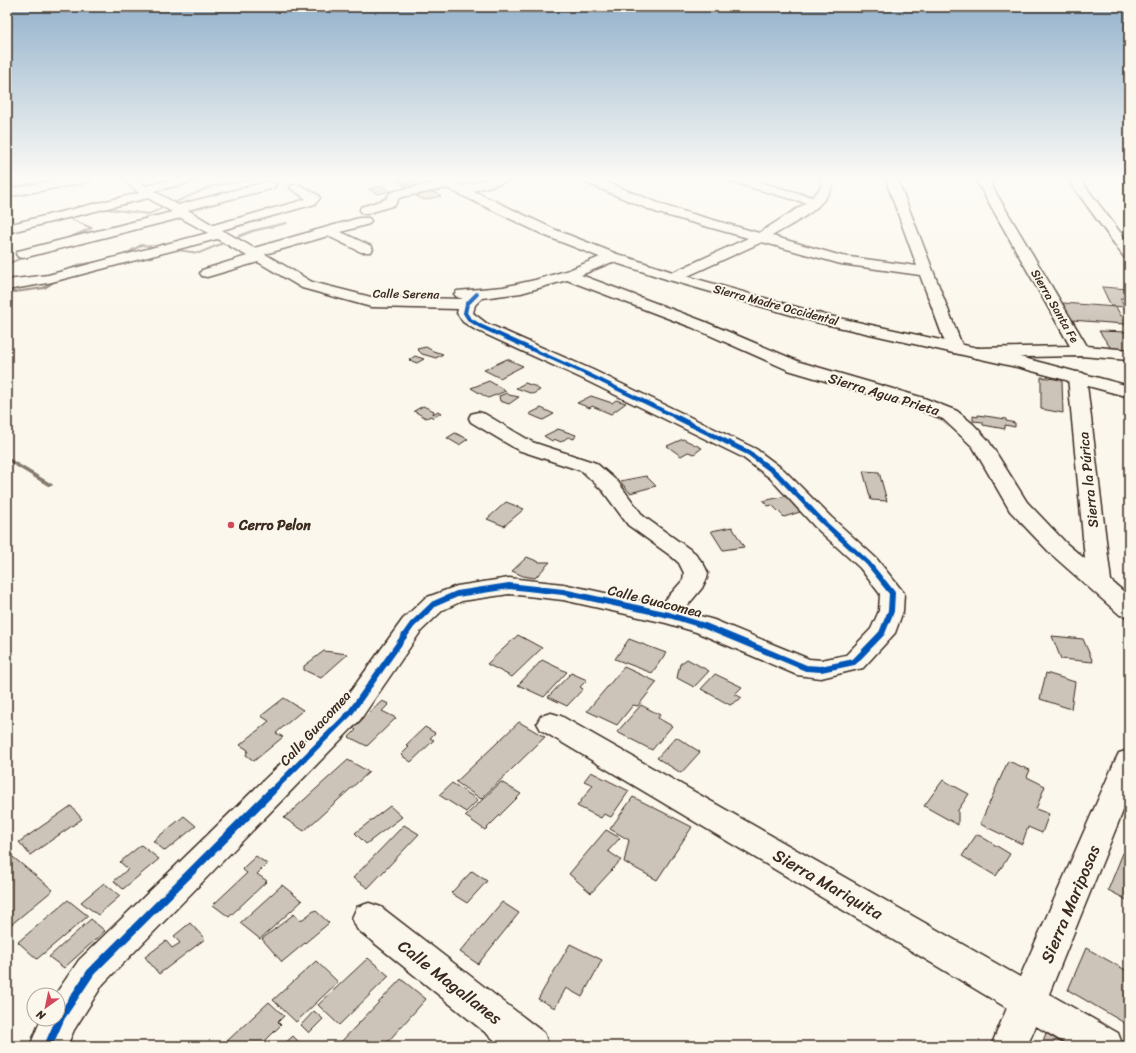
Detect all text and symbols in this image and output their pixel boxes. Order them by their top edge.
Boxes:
street label: Sierra Santa Fe [1025,265,1085,348]
street label: Sierra Madre Occidental [711,278,842,332]
street label: Calle Serena [373,282,440,306]
street label: Sierra Agua Prieta [825,366,943,424]
street label: Sierra la Púrica [1071,431,1106,529]
place label: Cerro Pelon [238,513,311,538]
marker: Cerro Pelon [226,520,236,530]
street label: Calle Guacomea [605,578,705,625]
street label: Calle Guacomea [273,685,357,772]
street label: Sierra Mariquita [767,840,889,928]
street label: Sierra Mariposas [1032,840,1108,968]
street label: Calle Magallanes [391,931,509,1033]
north arrow [26,987,66,1027]
text: N [32,1005,50,1026]

